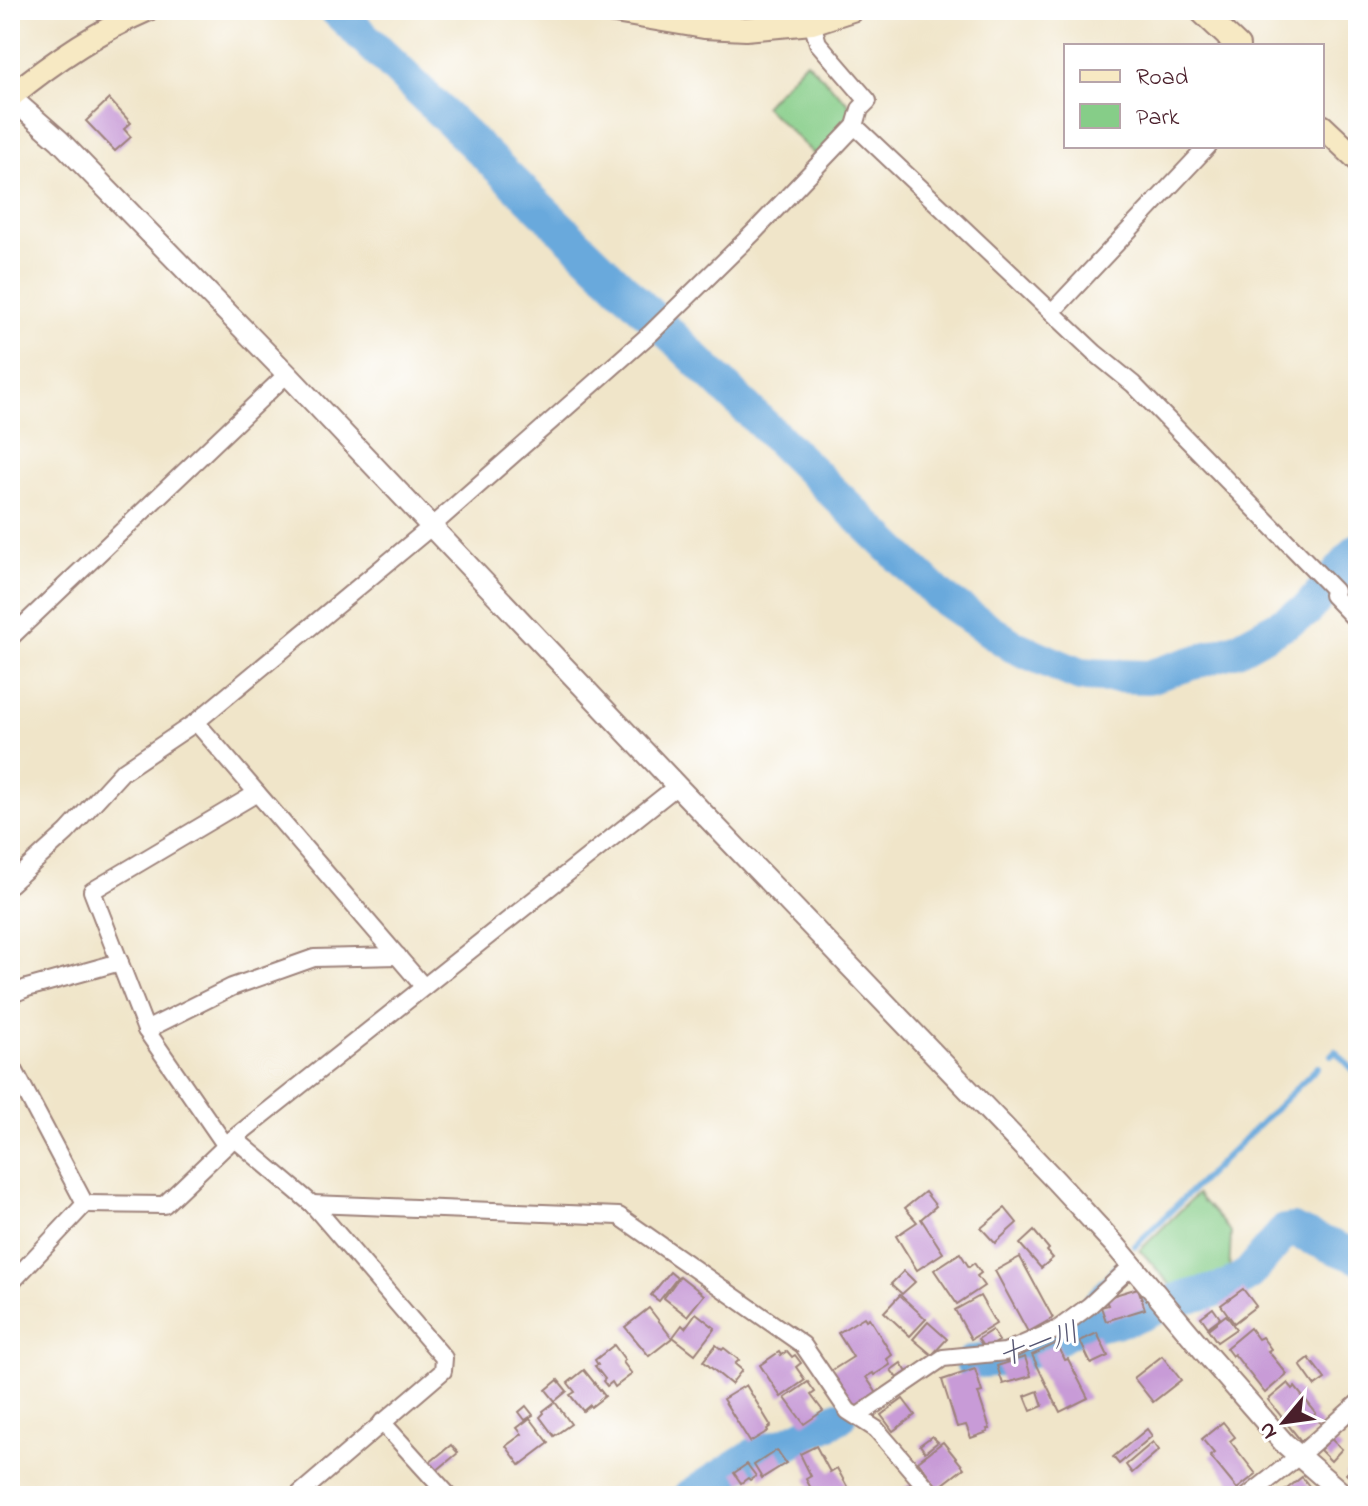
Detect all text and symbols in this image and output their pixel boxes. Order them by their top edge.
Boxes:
legend [1064,44,1324,148]
text: Road [1136,61,1189,96]
text: Park [1136,101,1180,136]
water label: 十一川 [993,1313,1086,1379]
north arrow [1244,1382,1324,1462]
text: N [1252,1416,1287,1444]

